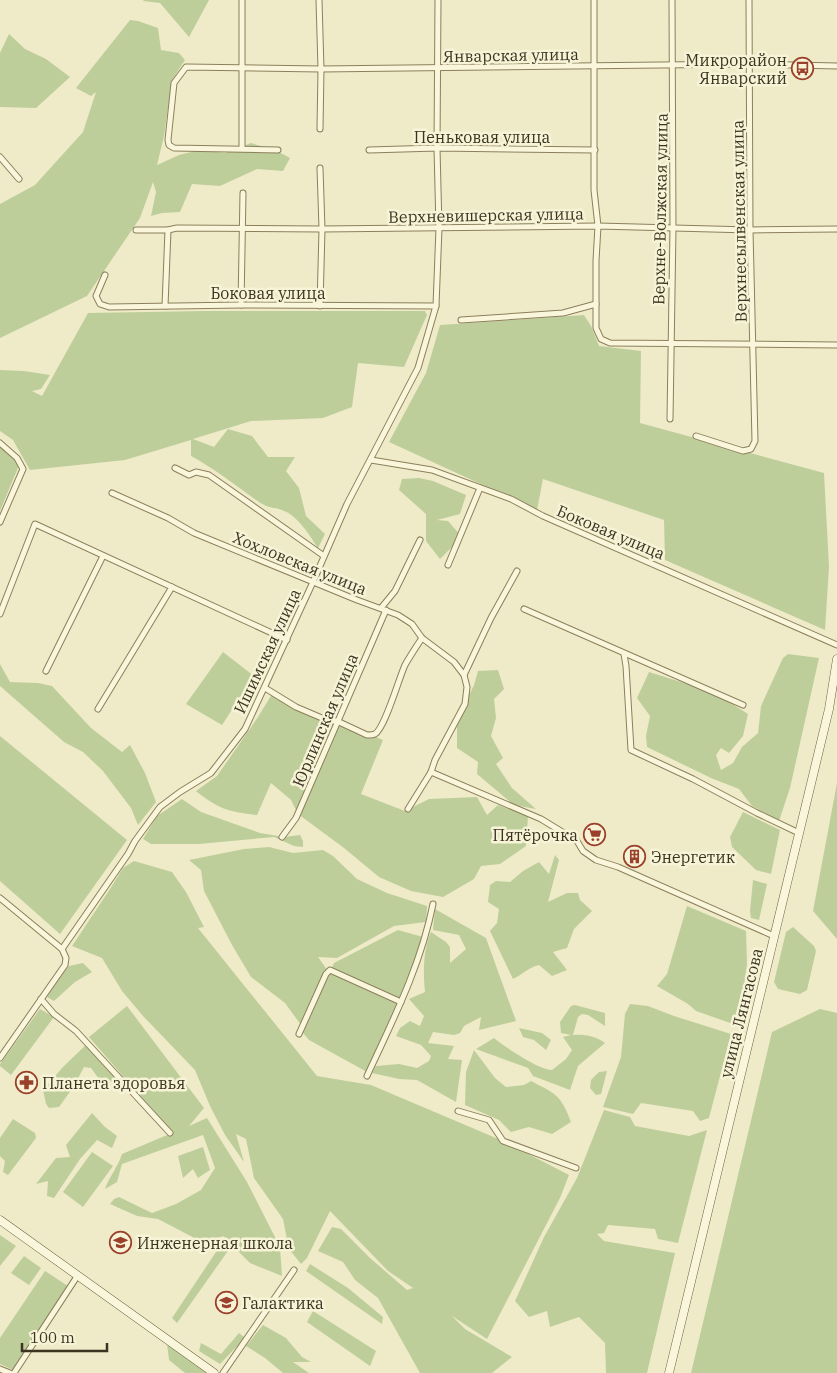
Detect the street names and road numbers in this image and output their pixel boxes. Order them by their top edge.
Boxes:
street label: Январская улица [443,44,579,66]
street label: Верхне-Волжская улица [648,113,672,305]
street label: Верхнесылвенская улица [727,119,751,322]
street label: Пеньковая улица [414,127,551,147]
street label: Верхневишерская улица [388,203,584,227]
street label: Боковая улица [210,283,326,303]
street label: Боковая улица [554,500,668,564]
street label: Хохловская улица [230,527,370,599]
street label: Ишимская улица [229,585,305,717]
street label: Юрлинская улица [288,650,362,790]
street label: улица Лянгасова [715,946,767,1080]

